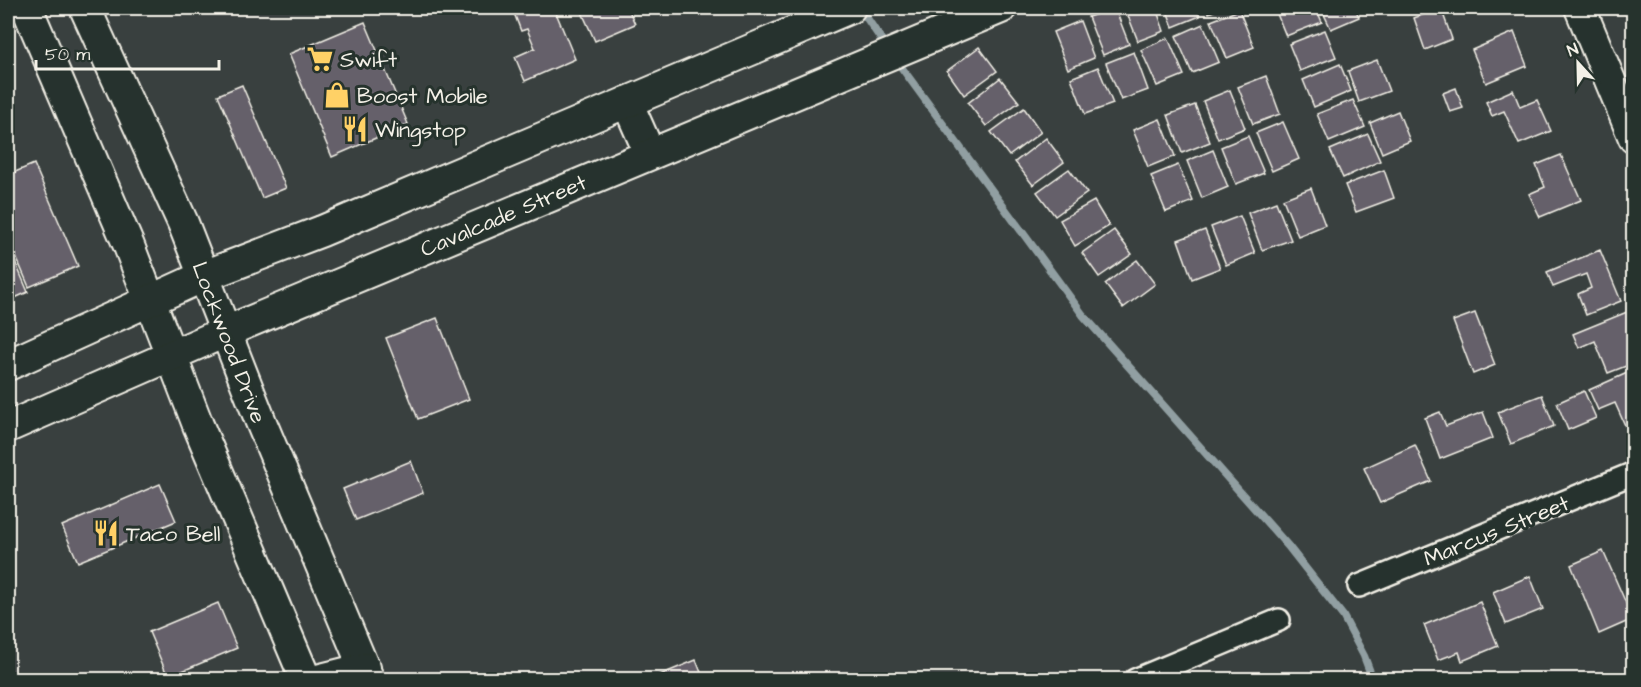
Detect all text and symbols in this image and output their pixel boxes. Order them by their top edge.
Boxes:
scale bar [36,33,219,71]
north arrow [1548,33,1608,93]
text: N [1564,38,1582,62]
text: 50 m [45,42,90,67]
supermarket icon: Swift [305,44,335,74]
place label: Swift [340,45,397,76]
shop icon: Boost Mobile [322,80,352,110]
place label: Boost Mobile [357,81,488,112]
restaurant icon: Wingstop [340,114,370,144]
place label: Wingstop [375,115,466,147]
street label: Cavalcade Street [416,167,592,265]
street label: Lockwood Drive [184,257,274,428]
street label: Marcus Street [1419,488,1574,575]
restaurant icon: Taco Bell [91,518,121,548]
place label: Taco Bell [126,519,220,550]

